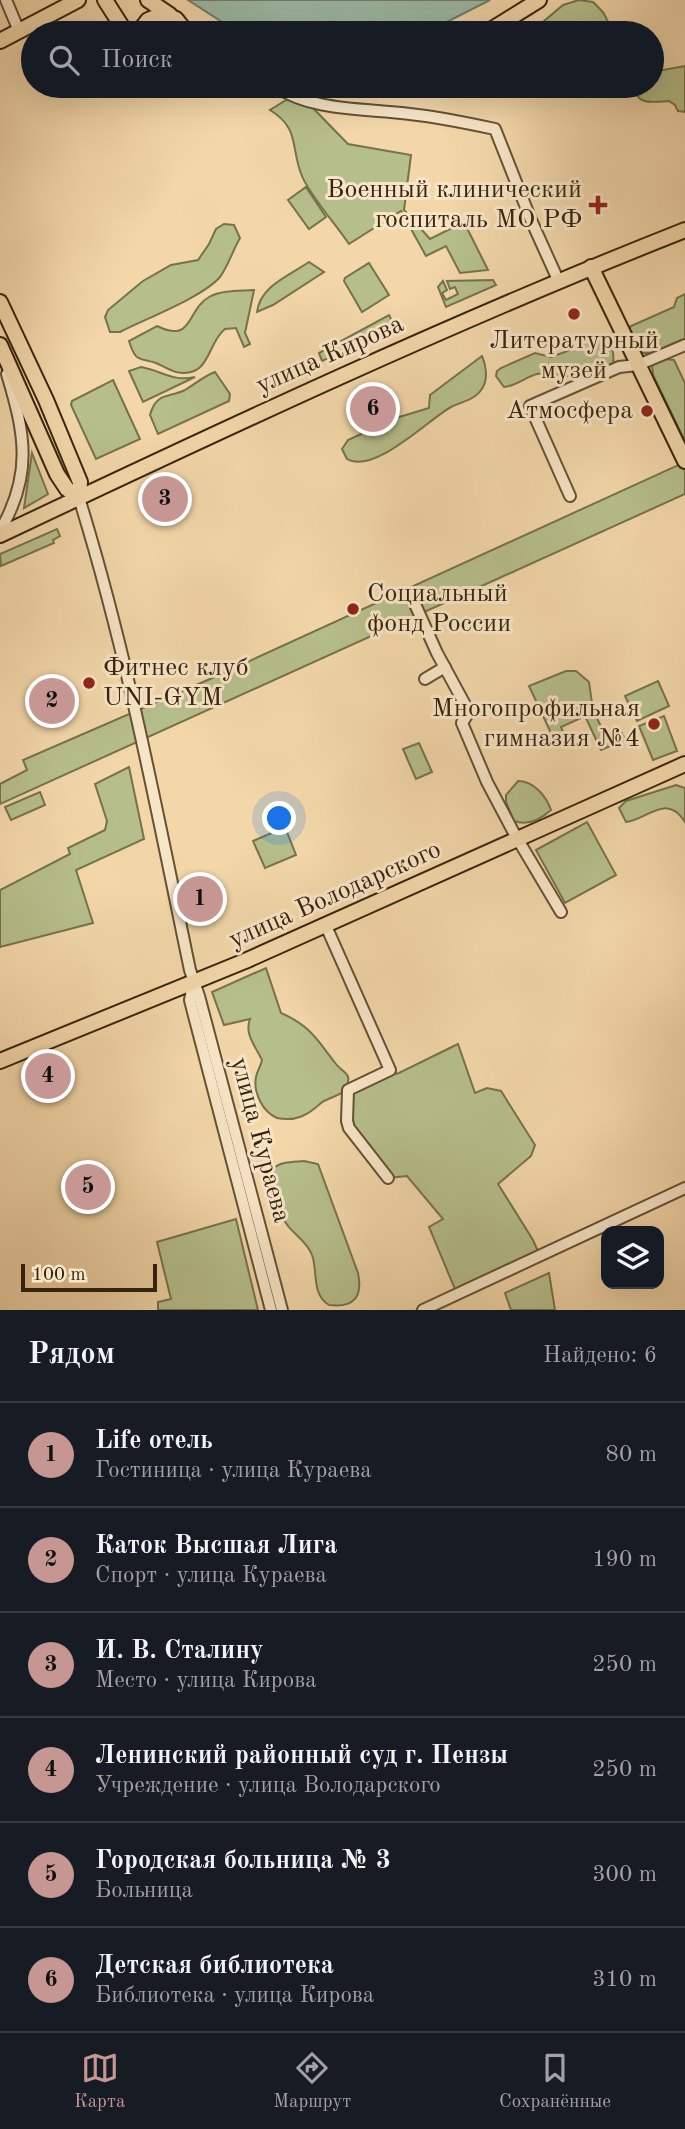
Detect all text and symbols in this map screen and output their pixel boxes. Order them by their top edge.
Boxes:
search box [21,21,664,98]
icon: search [45,41,83,79]
text: Поиск [101,47,173,73]
place label: Военный клинический госпиталь МО РФ [327,177,582,233]
marker: Военный клинический госпиталь МО РФ [588,195,608,215]
marker: Литературный музей [566,306,582,322]
street label: улица Кирова [252,311,408,399]
place label: Литературный музей [489,328,659,384]
pin: 6 [350,383,396,435]
place label: Атмосфера [506,398,633,424]
marker: Атмосфера [639,403,655,419]
pin: 3 [142,473,188,525]
place label: Социальный фонд России [367,581,511,637]
marker: Социальный фонд России [345,601,361,617]
place label: Фитнес клуб UNI-GYM [103,655,249,711]
pin: 2 [29,675,75,727]
marker: Фитнес клуб UNI-GYM [81,675,97,691]
place label: Многопрофильная гимназия №4 [432,696,640,752]
marker: Многопрофильная гимназия №4 [646,716,662,732]
your location [262,801,296,835]
street label: улица Володарского [225,837,445,953]
pin: 1 [177,873,223,925]
pin: 4 [25,1050,71,1102]
street label: улица Кураева [225,1054,295,1226]
pin: 5 [65,1161,111,1213]
map controls [601,1226,664,1289]
button: layers [601,1226,664,1289]
scale bar [21,1261,158,1293]
text: 100 m [32,1266,85,1285]
text: Рядом [28,1340,115,1370]
text: Найдено: 6 [543,1344,657,1367]
text: Life отель [95,1428,213,1454]
text: 1 [44,1443,58,1466]
text: 80 m [606,1443,657,1466]
text: Гостиница · улица Кураева [95,1459,372,1482]
text: Каток Высшая Лига [95,1533,337,1559]
text: 2 [44,1548,58,1571]
text: 190 m [592,1548,657,1571]
text: Спорт · улица Кураева [95,1564,327,1587]
text: И. В. Сталину [95,1638,264,1664]
text: 3 [44,1653,58,1676]
text: 250 m [592,1653,657,1676]
text: Место · улица Кирова [95,1669,317,1692]
text: Ленинский районный суд г. Пензы [95,1743,508,1769]
text: 4 [44,1758,58,1781]
text: 250 m [592,1758,657,1781]
text: Учреждение · улица Володарского [95,1774,441,1797]
text: Городская больница № 3 [95,1848,391,1874]
text: 5 [44,1863,58,1886]
text: 300 m [592,1863,657,1886]
text: Больница [95,1879,193,1902]
text: Детская библиотека [95,1953,334,1979]
text: 6 [44,1968,58,1991]
text: 310 m [592,1968,657,1991]
text: Библиотека · улица Кирова [95,1984,374,2007]
tab: Карта [74,2049,125,2114]
tab: Маршрут [273,2049,351,2114]
tab: Сохранённые [499,2049,611,2114]

